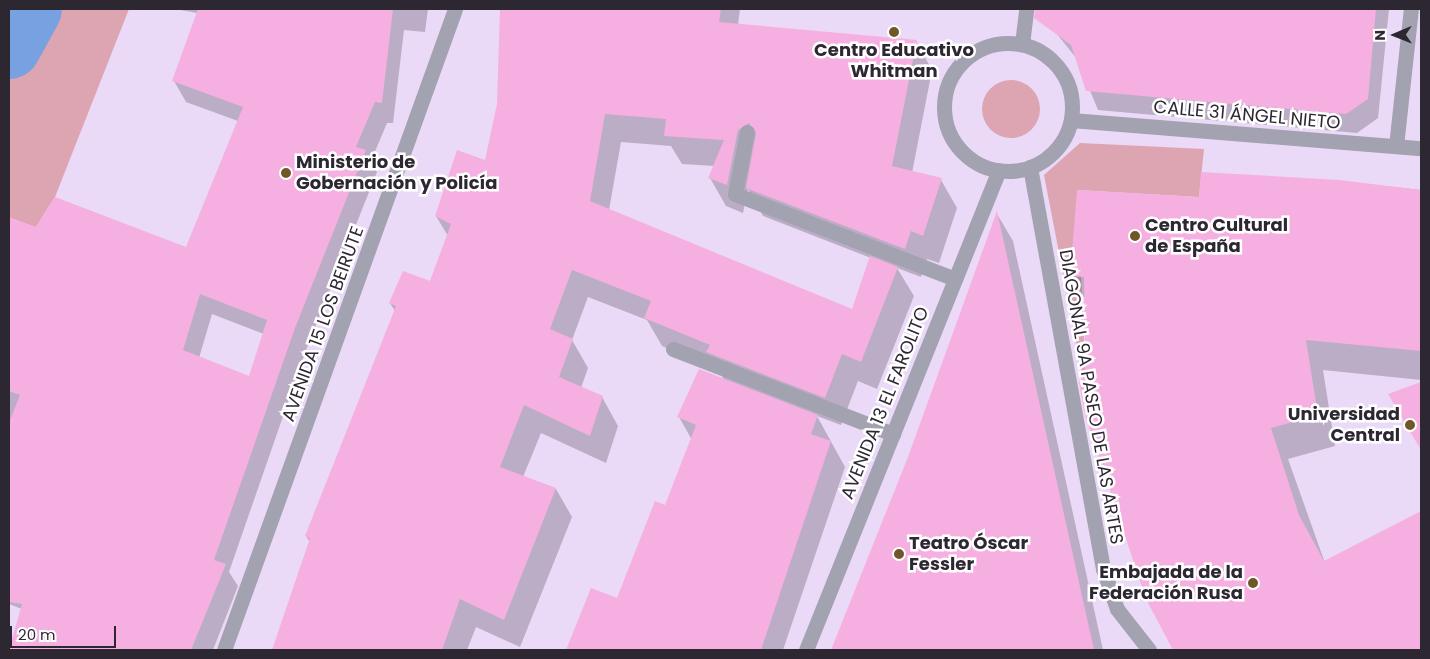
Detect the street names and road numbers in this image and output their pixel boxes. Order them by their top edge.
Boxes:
street label: CALLE 31 ÁNGEL NIETO [1153,96,1341,134]
street label: AVENIDA 15 LOS BEIRUTE [278,223,368,425]
street label: DIAGONAL 9A PASEO DE LAS ARTES [1054,248,1128,546]
street label: AVENIDA 13 EL FAROLITO [836,304,934,502]

